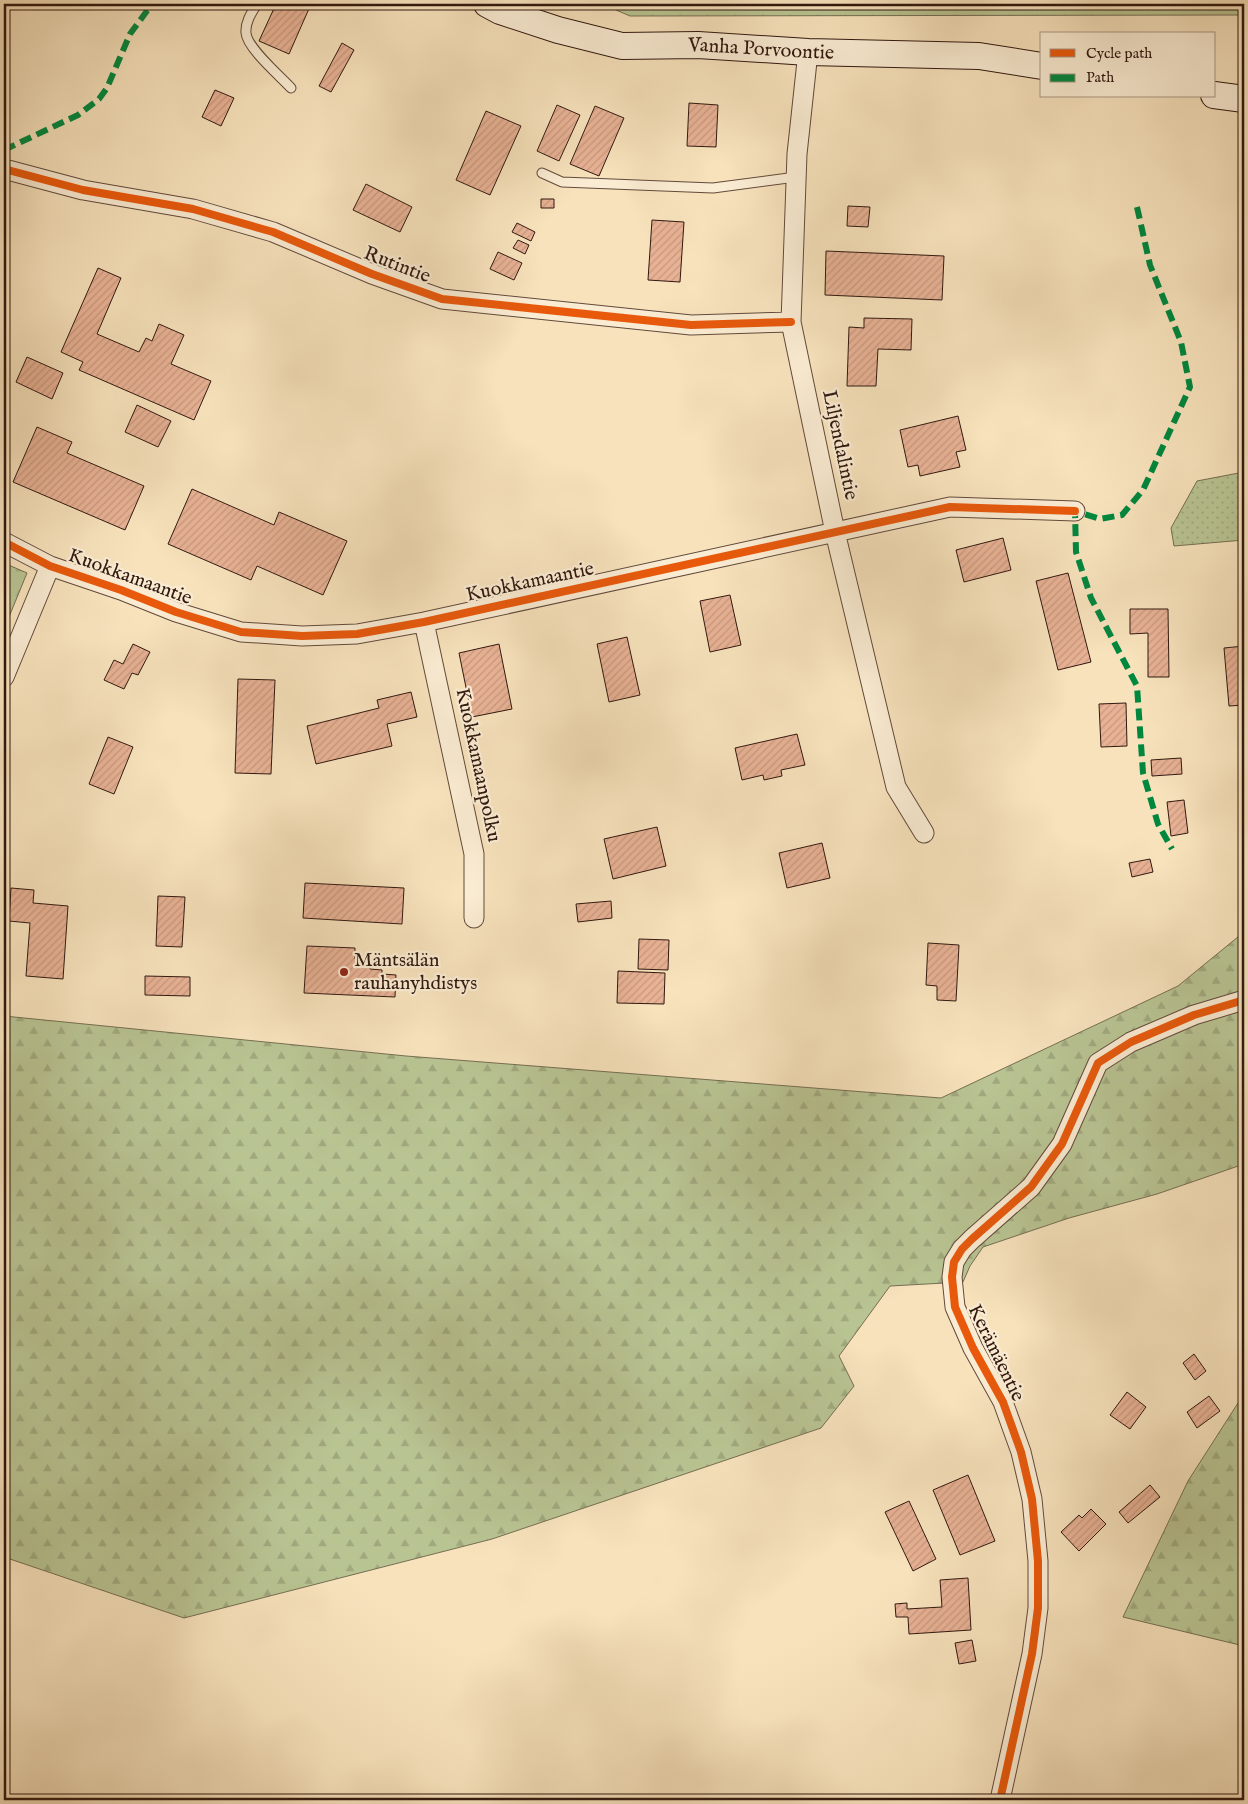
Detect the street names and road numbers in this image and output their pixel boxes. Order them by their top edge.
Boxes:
street label: Vanha Porvoontie [687,32,834,65]
street label: Rutintie [360,241,434,289]
street label: Liljendalintie [816,388,864,502]
street label: Kuokkamaantie [65,543,195,611]
street label: Kuokkamaantie [464,556,596,608]
street label: Kuokkamaanpolku [449,686,507,844]
street label: Kerämäentie [962,1300,1030,1406]

